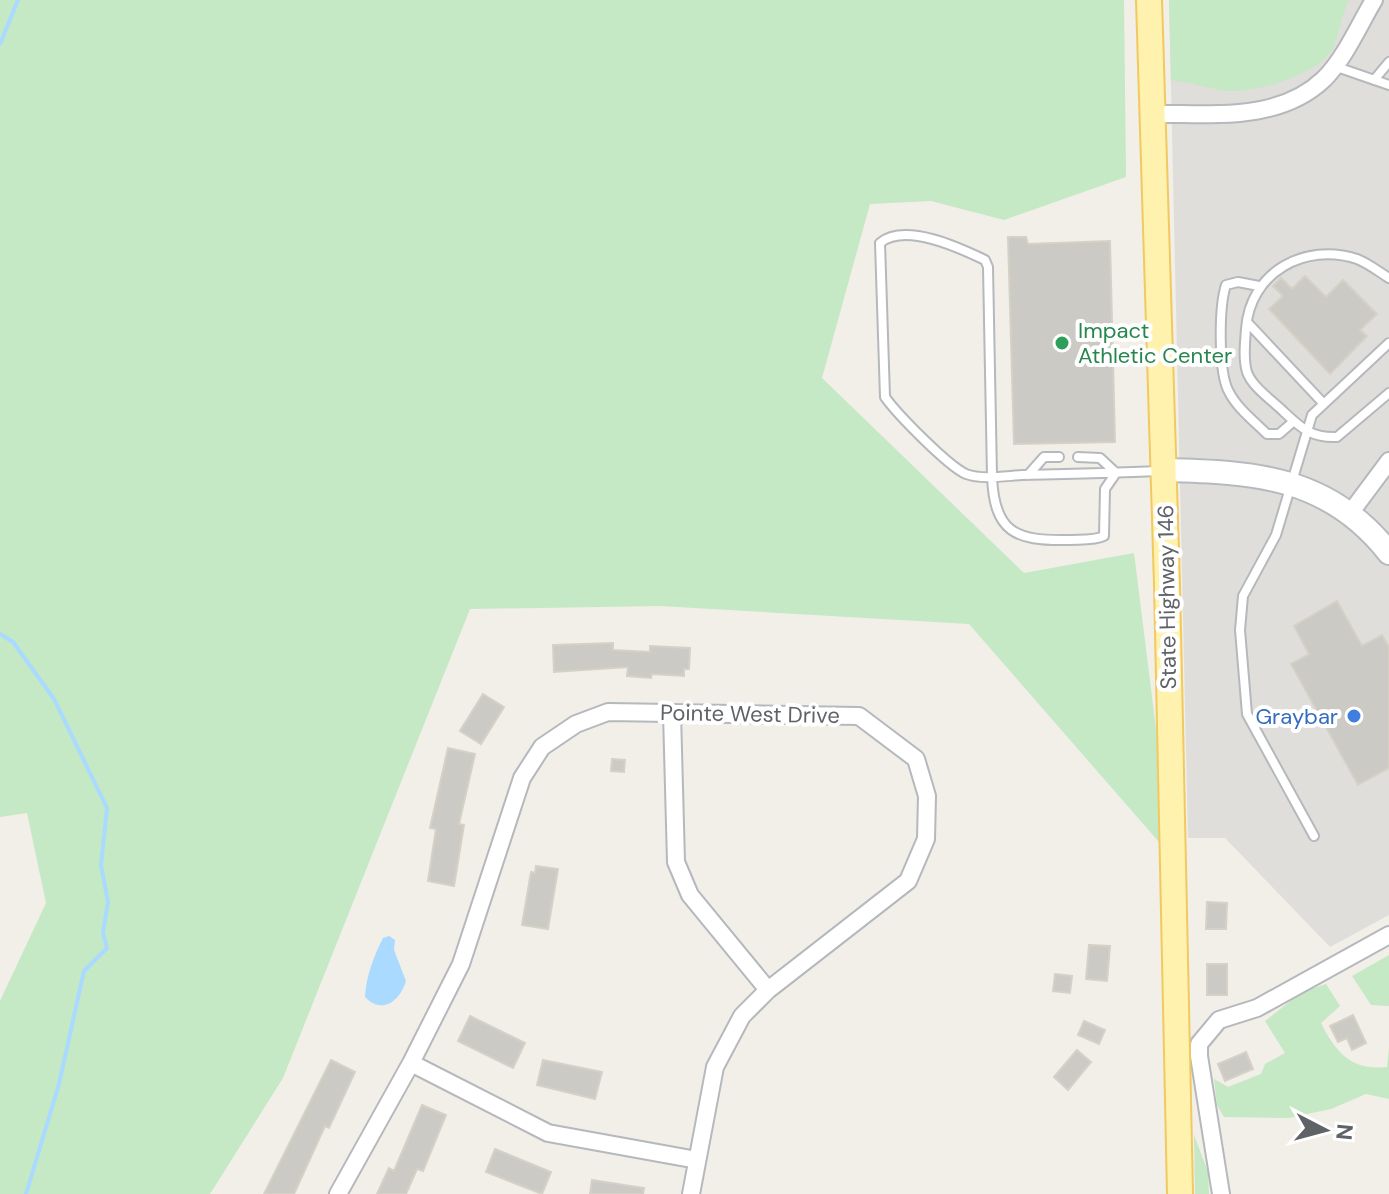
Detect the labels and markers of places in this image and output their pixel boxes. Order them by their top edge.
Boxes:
place label: Impact Athletic Center [1078,316,1232,370]
marker: Impact Athletic Center [1053,334,1071,352]
place label: Graybar [1255,702,1338,731]
marker: Graybar [1345,707,1363,725]

